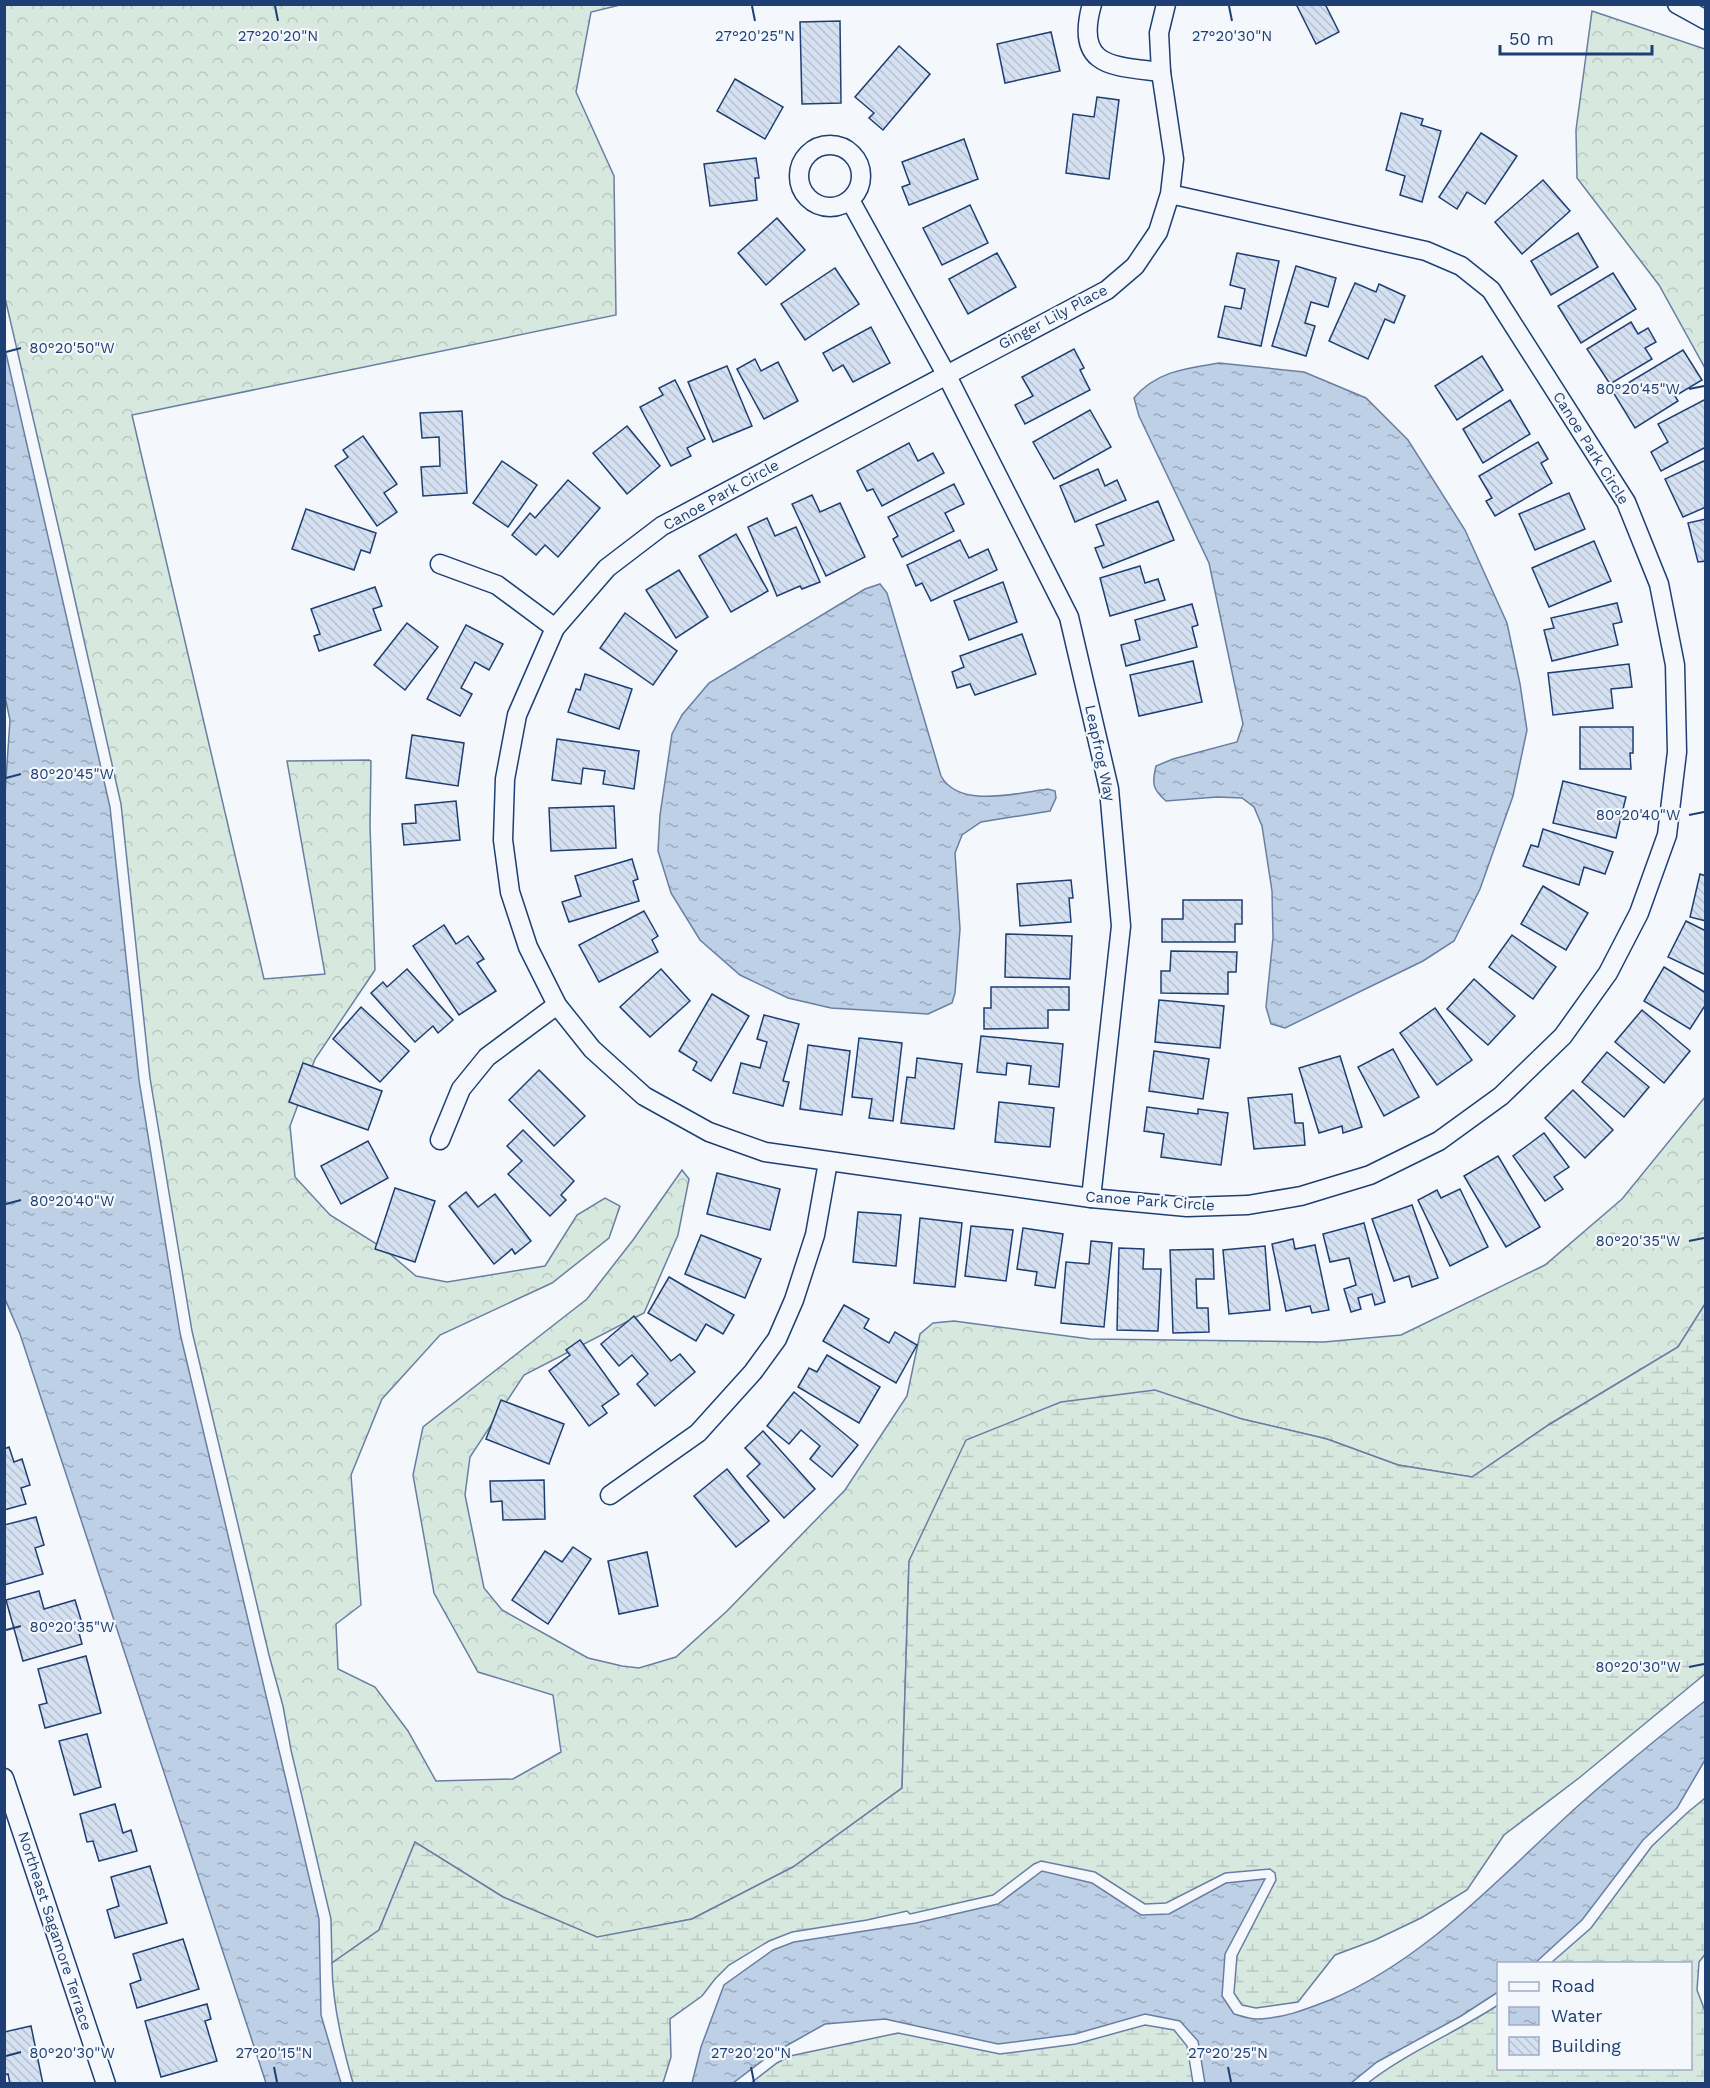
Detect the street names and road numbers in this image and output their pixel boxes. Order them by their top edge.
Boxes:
street label: Ginger Lily Place [996,281,1110,353]
street label: Canoe Park Circle [1549,388,1633,508]
street label: Canoe Park Circle [660,456,782,534]
street label: Leapfrog Way [1081,703,1119,803]
street label: Canoe Park Circle [1085,1187,1215,1215]
street label: Northeast Sagamore Terrace [14,1829,96,2033]

